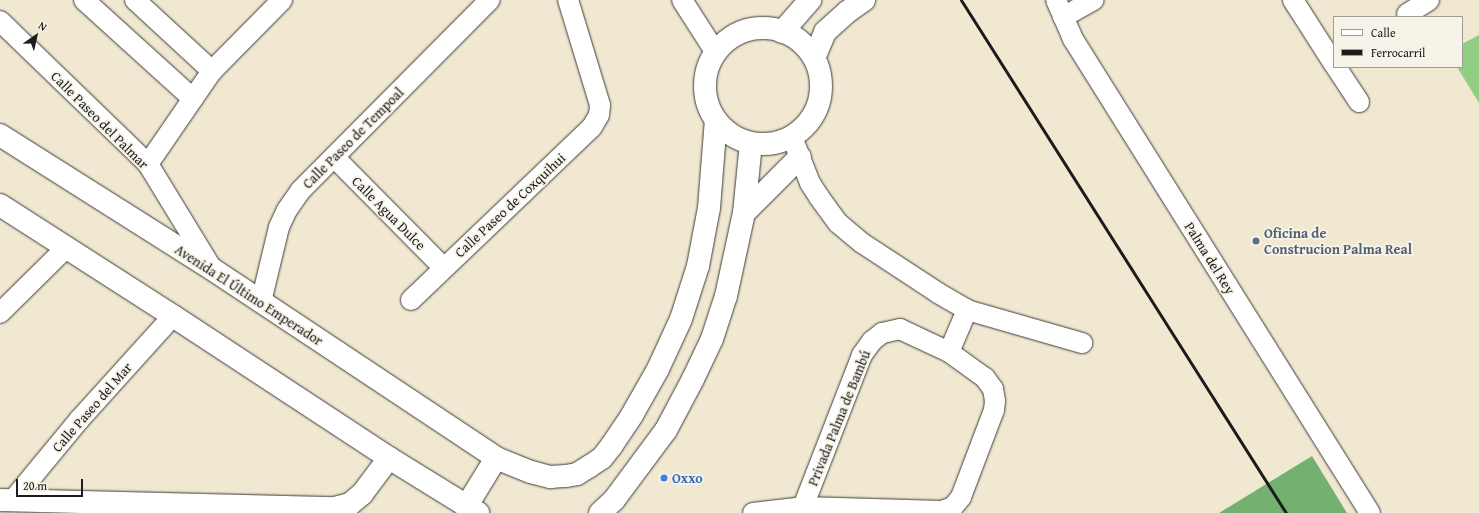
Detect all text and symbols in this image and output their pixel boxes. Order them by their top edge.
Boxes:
north arrow [16,16,56,56]
legend [1333,16,1463,68]
text: N [35,17,50,35]
text: Calle [1371,24,1396,41]
text: Ferrocarril [1371,44,1425,61]
street label: Calle Paseo del Palmar [48,68,152,172]
street label: Calle Paseo de Tempoal [299,84,407,192]
street label: Calle Paseo de Coxquihui [451,149,569,261]
street label: Calle Agua Dulce [349,173,429,253]
street label: Palma del Rey [1181,219,1239,297]
place label: Oficina de Construcion Palma Real [1264,225,1412,258]
marker: Oficina de Construcion Palma Real [1251,236,1261,246]
street label: Avenida El Último Emperador [172,241,326,349]
street label: Privada Palma de Bambú [804,348,874,488]
street label: Calle Paseo del Mar [49,359,135,455]
place label: Oxxo [672,470,703,486]
scale bar [18,471,85,497]
marker: Oxxo [659,473,669,483]
text: 20 m [23,477,47,494]

